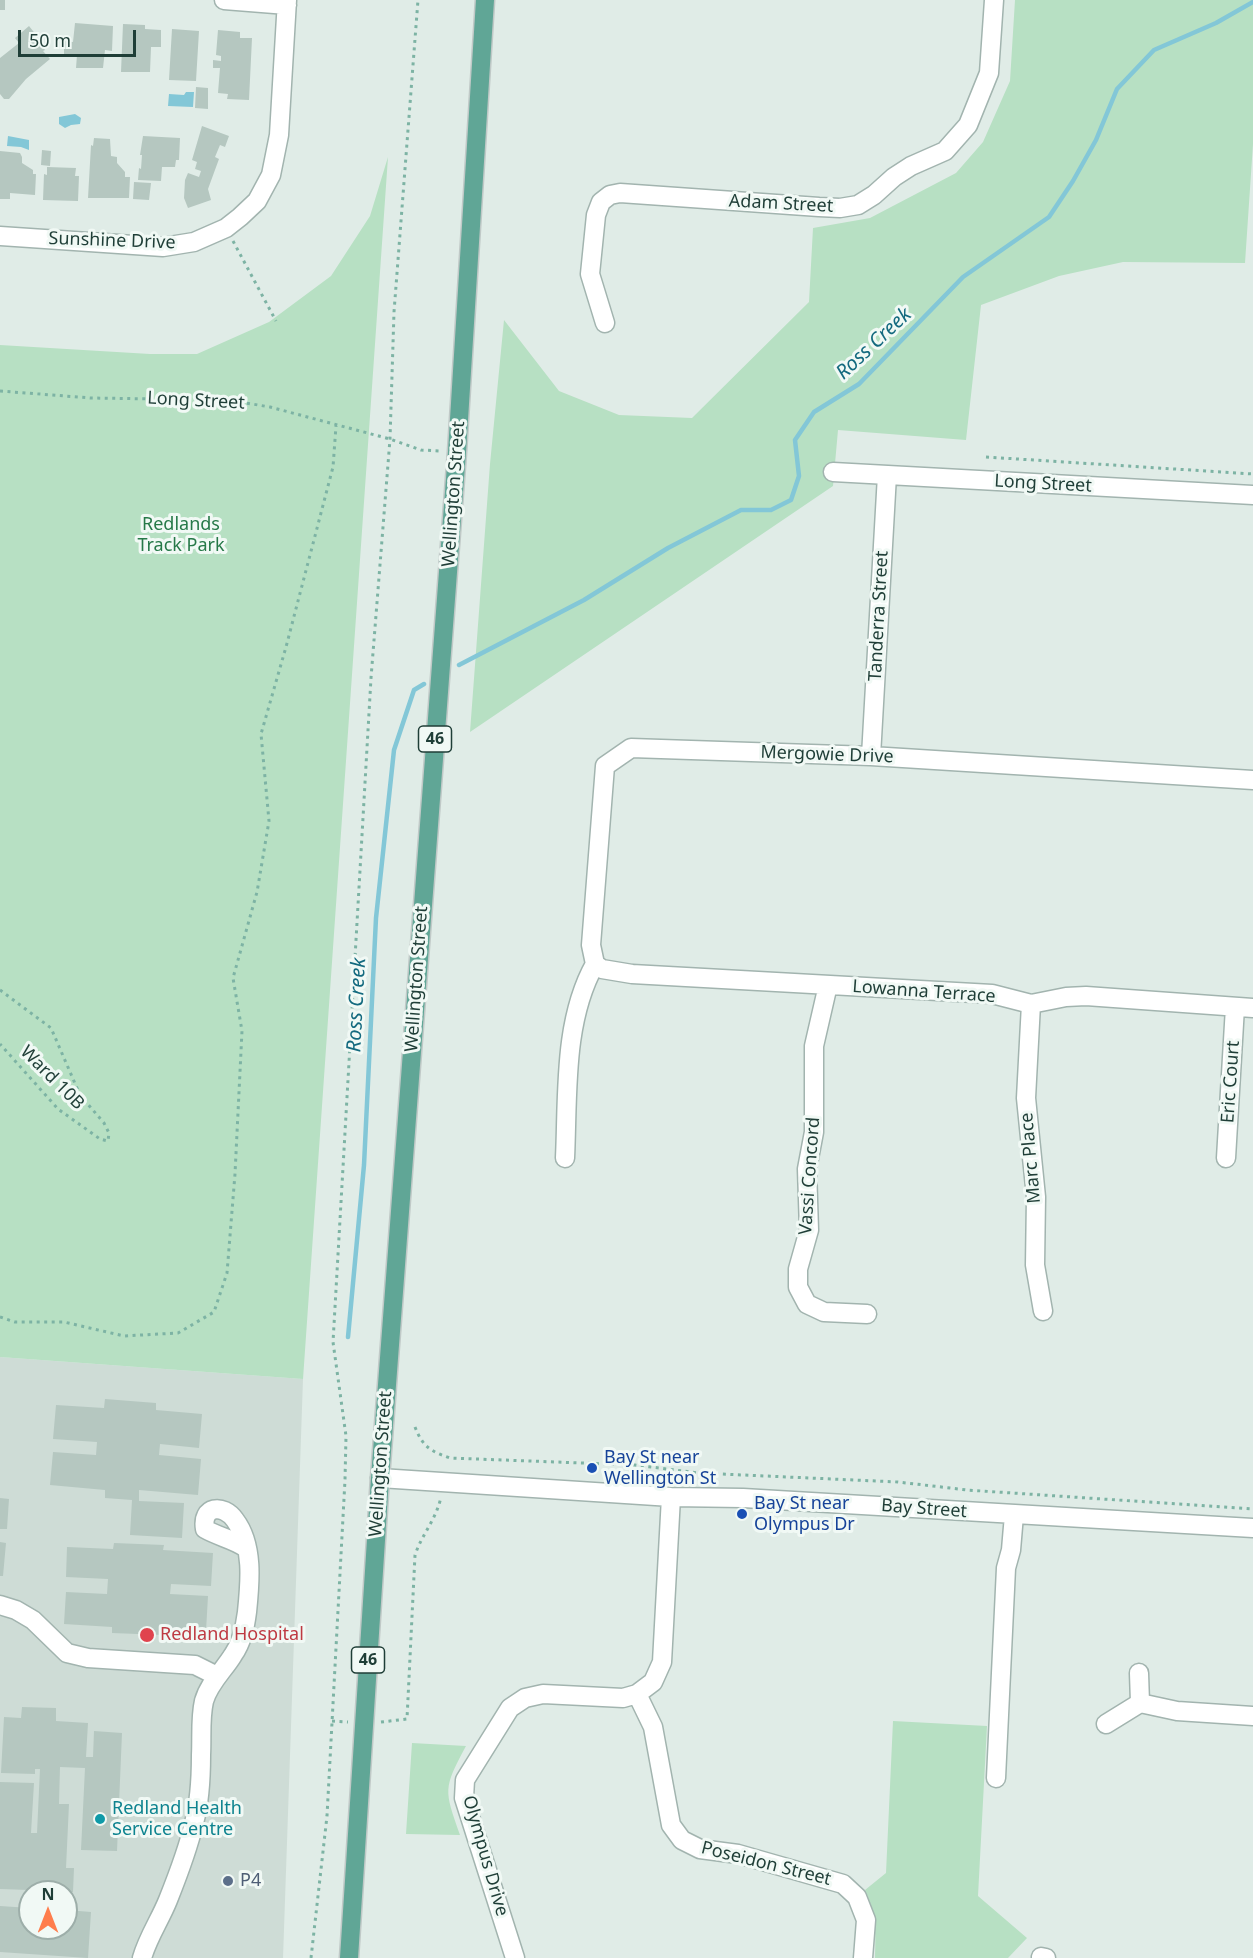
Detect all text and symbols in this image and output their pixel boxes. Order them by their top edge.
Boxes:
scale bar [21,18,140,56]
text: 50 m [29,28,71,52]
street label: Adam Street [728,190,834,218]
street label: Sunshine Drive [48,228,176,254]
water label: Ross Creek [831,303,917,385]
street label: Long Street [147,388,245,414]
street label: Wellington Street [438,420,470,568]
street label: Long Street [994,471,1092,497]
park label: Redlands Track Park [137,514,225,556]
street label: Tanderra Street [865,550,893,682]
road number: 46 [418,726,452,752]
street label: Mergowie Drive [760,742,894,768]
street label: Wellington Street [401,905,433,1053]
water label: Ross Creek [343,957,371,1053]
street label: Lowanna Terrace [852,976,996,1008]
street label: Eric Court [1217,1040,1245,1124]
street label: Ward 10B [16,1042,88,1114]
street label: Marc Place [1016,1112,1046,1204]
street label: Vassi Concord [795,1116,825,1236]
street label: Wellington Street [365,1390,397,1538]
place label: Bay St near Wellington St [604,1447,716,1490]
marker: Bay St near Wellington St [585,1461,599,1475]
place label: Bay St near Olympus Dr [754,1493,855,1536]
street label: Bay Street [880,1495,968,1523]
marker: Bay St near Olympus Dr [735,1507,749,1521]
place label: Redland Hospital [160,1624,304,1646]
marker: Redland Hospital [138,1626,156,1644]
road number: 46 [352,1647,385,1673]
street label: Olympus Drive [457,1793,513,1919]
place label: Redland Health Service Centre [112,1798,242,1840]
marker: Redland Health Service Centre [93,1812,107,1826]
street label: Poseidon Street [699,1837,833,1891]
place label: P4 [240,1870,261,1892]
marker: P4 [221,1874,235,1888]
north arrow [18,1880,78,1940]
text: N [41,1883,55,1905]

